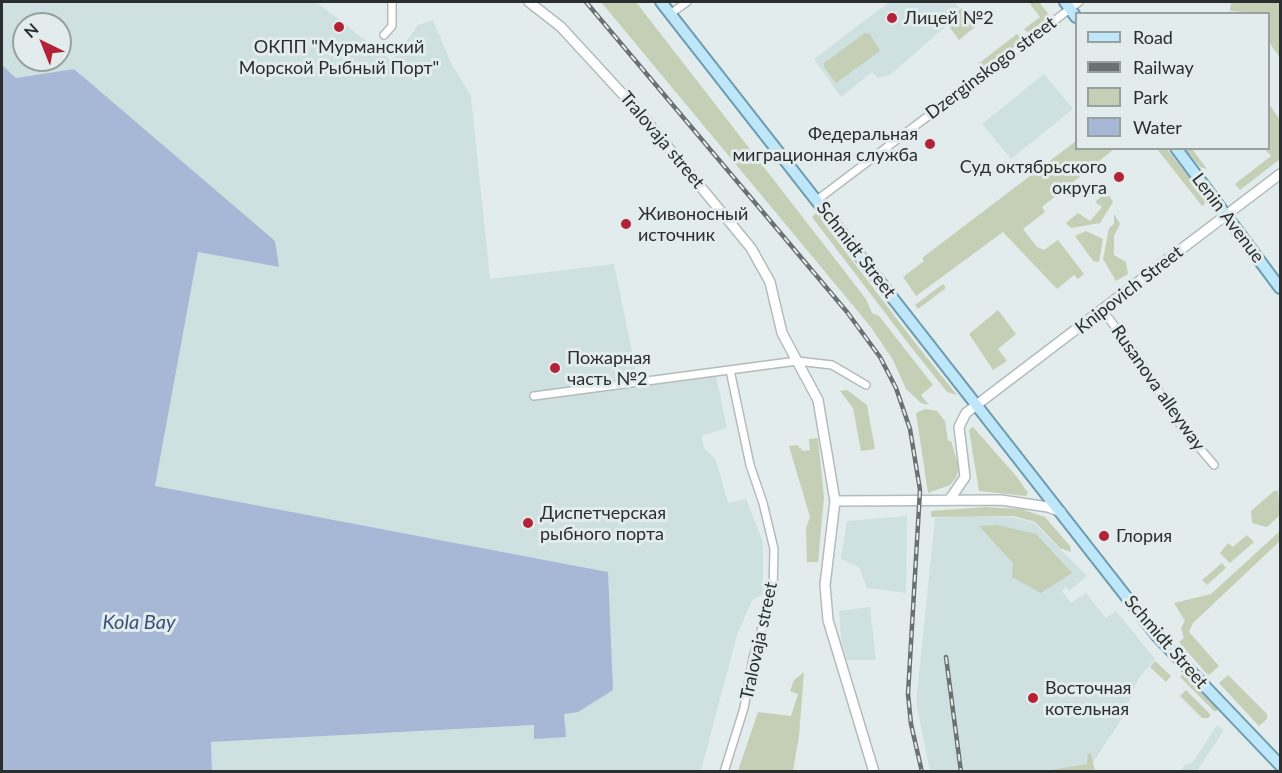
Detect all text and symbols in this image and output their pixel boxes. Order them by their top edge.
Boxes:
place label: Лицей №2 [904,7,994,29]
marker: Лицей №2 [885,11,899,25]
north arrow [12,12,72,72]
street label: Dzerginskogo street [922,12,1060,124]
legend [1075,12,1270,150]
text: N [20,19,42,41]
marker: ОКПП "Мурманский Морской Рыбный Порт" [332,20,346,34]
text: Road [1133,26,1173,48]
place label: ОКПП "Мурманский Морской Рыбный Порт" [239,36,439,78]
text: Railway [1133,56,1194,78]
text: Park [1133,86,1168,108]
street label: Tralovaja street [615,87,709,193]
text: Water [1133,116,1182,138]
place label: Федеральная миграционная служба [732,123,918,166]
marker: Федеральная миграционная служба [923,137,937,151]
place label: Суд октябрьского округа [960,156,1107,198]
street label: Lenin Avenue [1187,169,1269,267]
marker: Суд октябрьского округа [1112,170,1126,184]
street label: Schmidt Street [812,198,900,302]
place label: Живоносный источник [638,203,748,246]
marker: Живоносный источник [619,217,633,231]
street label: Knipovich Street [1071,241,1187,339]
street label: Rusanova alleyway [1107,321,1209,455]
place label: Пожарная часть №2 [567,347,651,389]
marker: Пожарная часть №2 [548,361,562,375]
place label: Диспетчерская рыбного порта [540,502,666,544]
marker: Диспетчерская рыбного порта [521,516,535,530]
place label: Глория [1116,525,1172,547]
marker: Глория [1097,529,1111,543]
street label: Tralovaja street [736,580,782,702]
street label: Schmidt Street [1120,591,1212,693]
water label: Kola Bay [102,611,176,635]
place label: Восточная котельная [1045,677,1131,720]
marker: Восточная котельная [1026,691,1040,705]

